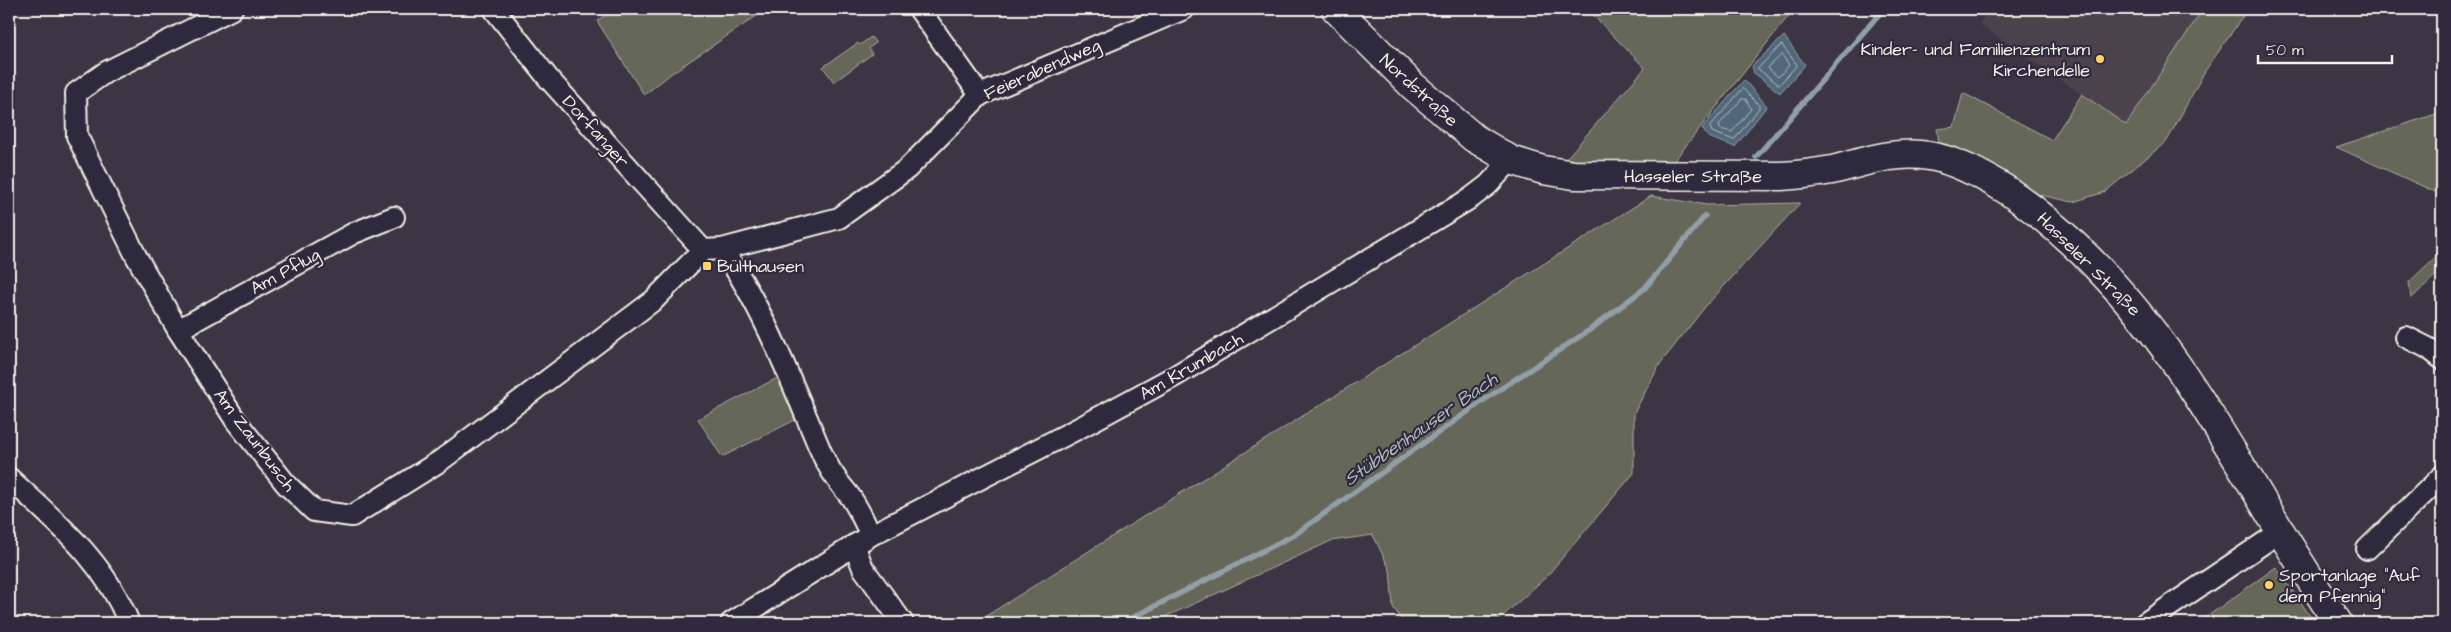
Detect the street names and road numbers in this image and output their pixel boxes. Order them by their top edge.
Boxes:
street label: Feierabendweg [980,33,1105,107]
street label: Nordstraße [1374,48,1464,133]
street label: Dorfanger [556,90,635,174]
street label: Hasseler Straße [1624,164,1762,189]
street label: Hasseler Straße [2031,207,2146,322]
street label: Am Pflug [246,242,325,302]
street label: Am Krumbach [1135,326,1248,406]
street label: Am Zaunbusch [208,384,302,497]

